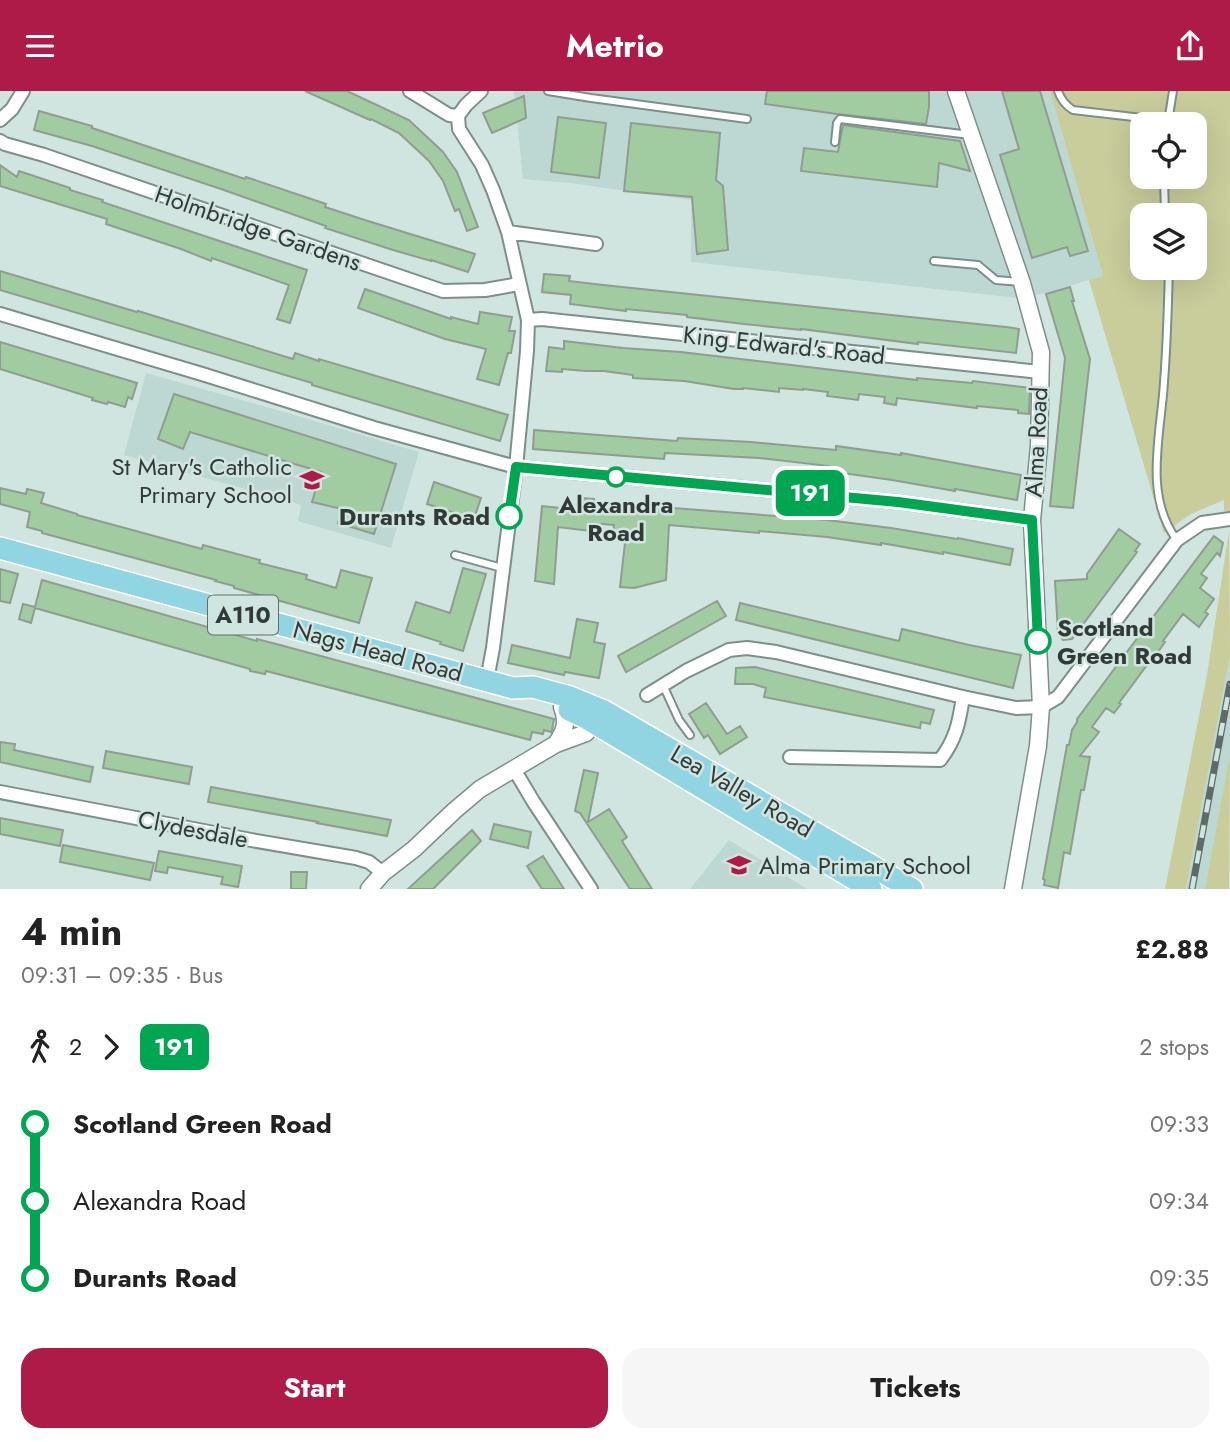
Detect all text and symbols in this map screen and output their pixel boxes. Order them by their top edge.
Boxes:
text: Metrio [566,23,664,69]
icon: menu [21,27,59,65]
icon: share [1171,27,1209,65]
map controls [1130,112,1207,280]
button: locate [1130,112,1207,189]
street label: Holmbridge Gardens [150,176,366,280]
button: layers [1130,203,1207,280]
street label: King Edward's Road [681,317,887,373]
street label: Alma Road [1016,386,1056,498]
place label: St Mary's Catholic Primary School [111,449,292,512]
school or university icon: St Mary's Catholic Primary School [298,466,326,494]
marker: Alexandra Road [606,467,626,487]
line badge: 191 [770,470,850,516]
text: 191 [790,475,830,510]
place label: Alexandra Road [558,487,673,550]
place label: Durants Road [339,499,490,534]
marker: Durants Road [496,503,522,529]
road number: A110 [208,595,278,635]
place label: Scotland Green Road [1057,610,1192,673]
street label: Nags Head Road [289,612,467,690]
marker: Scotland Green Road [1025,628,1051,654]
street label: Lea Valley Road [664,736,820,846]
street label: Clydesdale [135,801,251,857]
place label: Alma Primary School [759,848,971,883]
school or university icon: Alma Primary School [725,851,753,879]
text: 4 min [21,904,122,959]
text: £2.88 [1135,930,1209,968]
text: 09:31 – 09:35 · Bus [21,958,223,992]
icon: walk [21,1028,59,1066]
icon: forward [92,1028,130,1066]
text: 191 [154,1029,195,1064]
text: 2 [69,1030,82,1064]
text: 2 stops [1139,1030,1209,1064]
text: Scotland Green Road [73,1105,332,1143]
text: 09:33 [1150,1107,1209,1141]
text: Alexandra Road [73,1182,246,1220]
text: 09:34 [1149,1184,1209,1218]
text: Durants Road [73,1259,237,1297]
text: 09:35 [1150,1261,1209,1295]
button: Start [21,1348,608,1428]
button: Tickets [622,1348,1209,1428]

